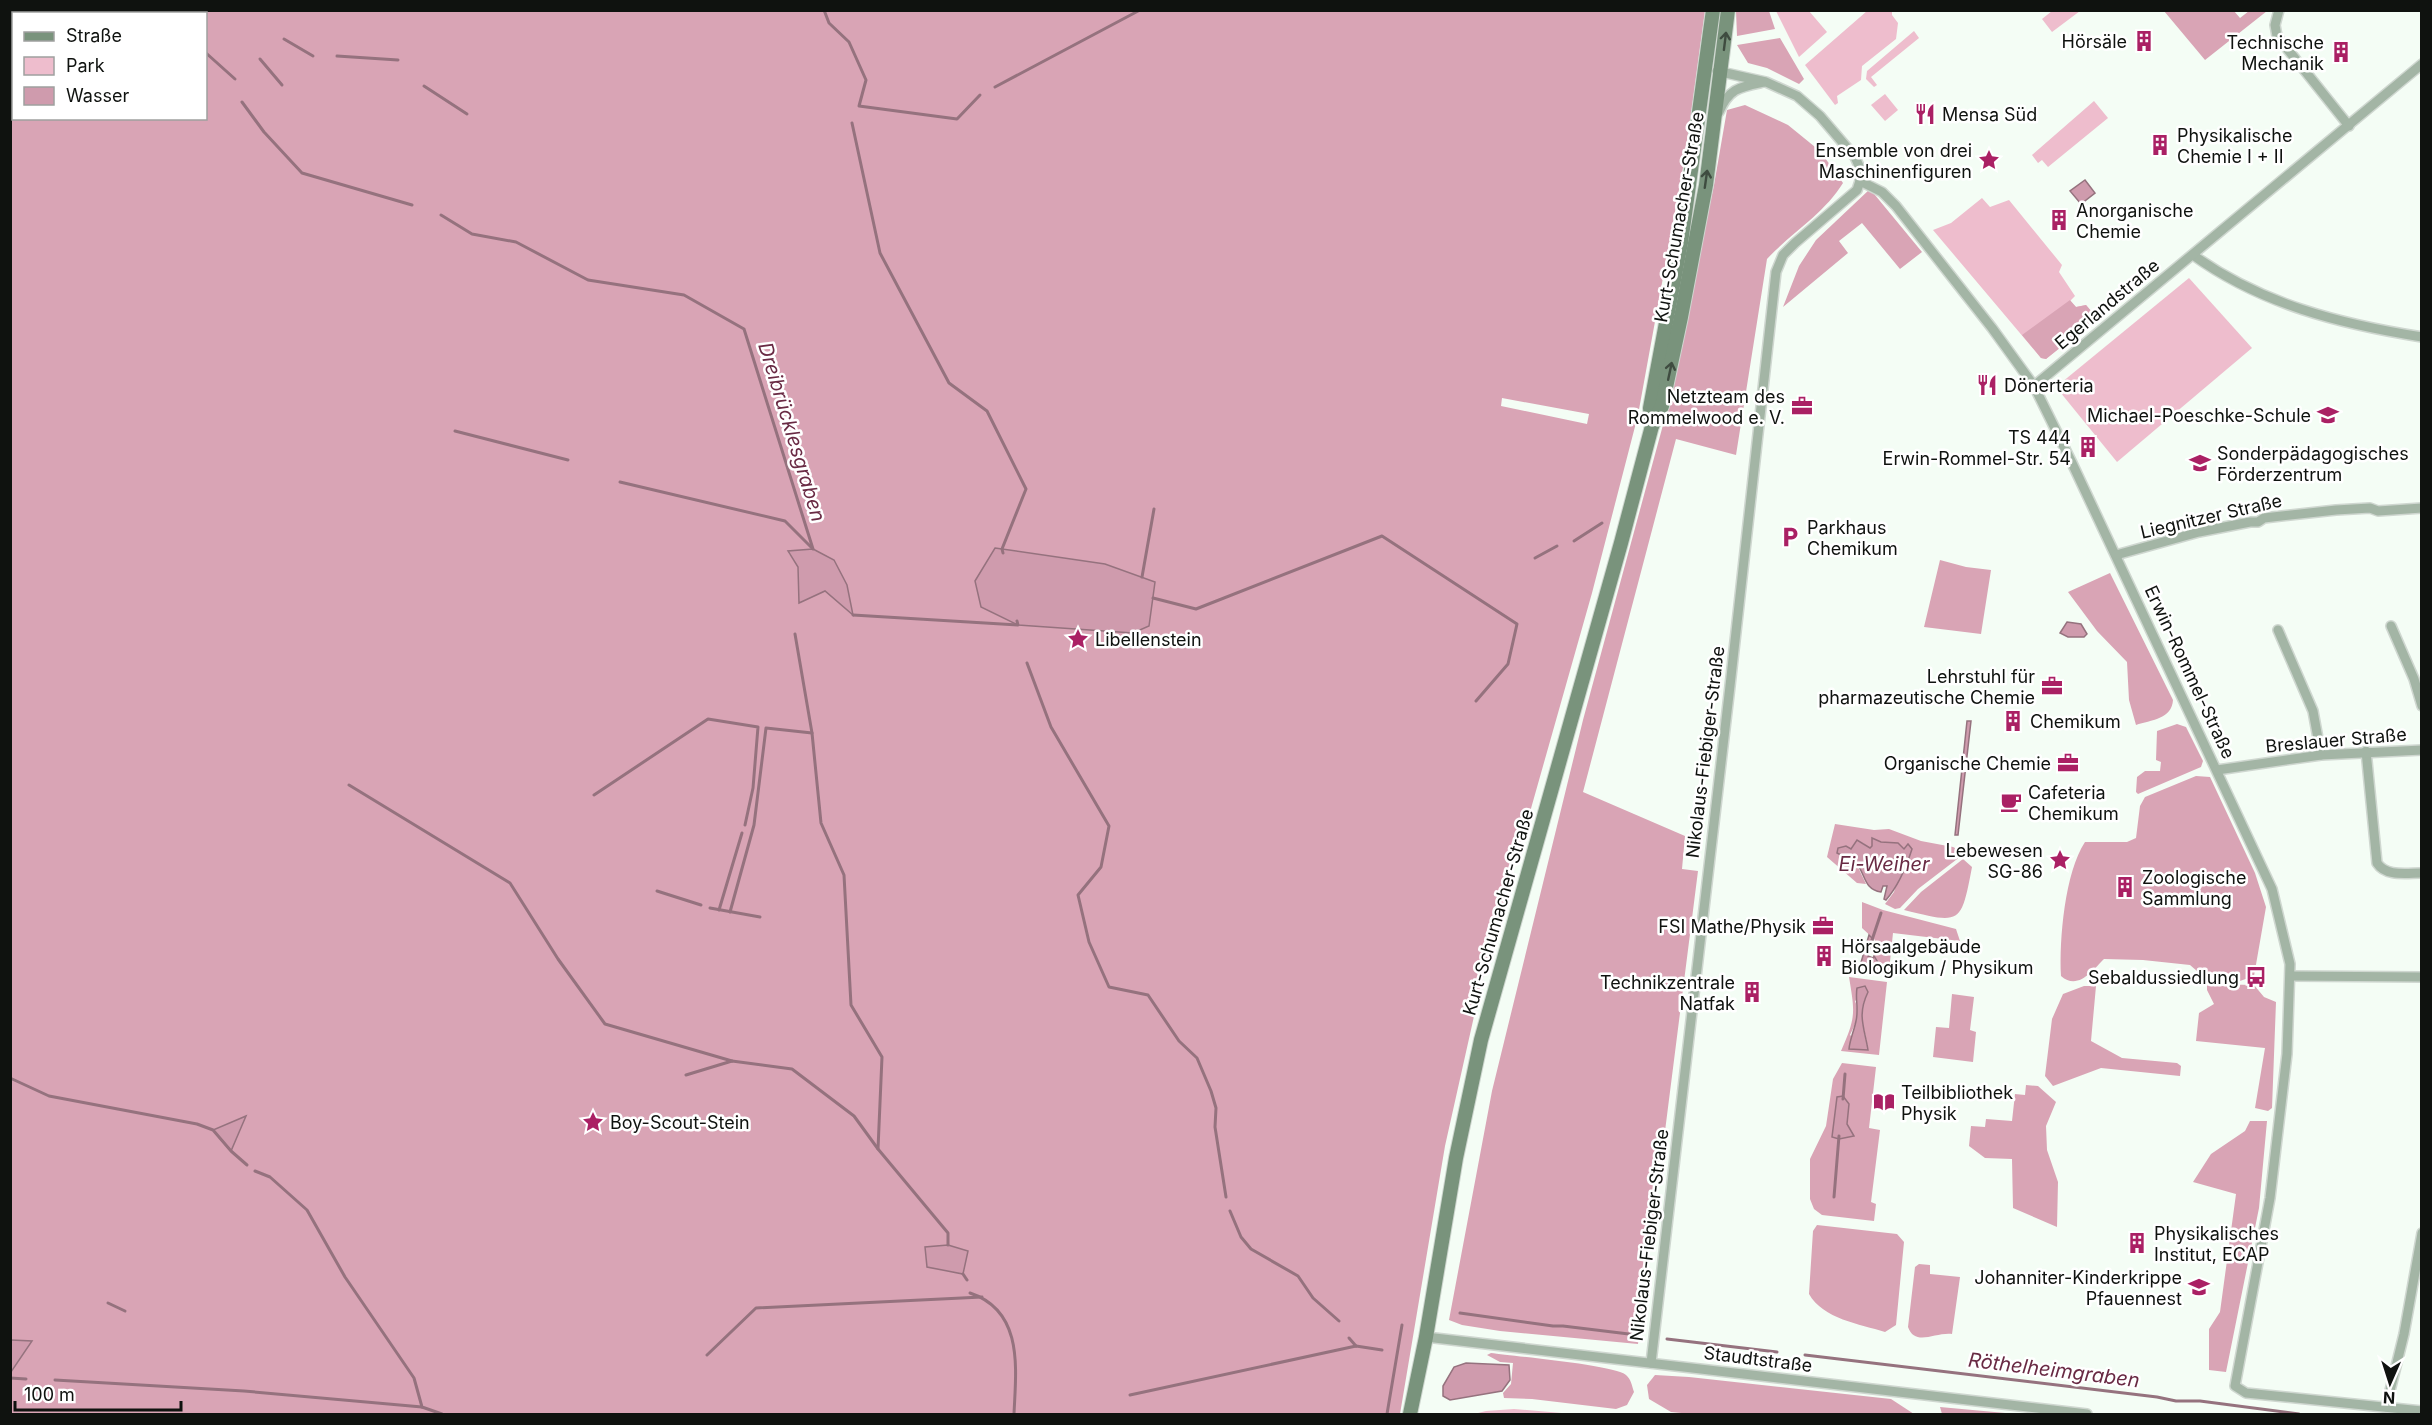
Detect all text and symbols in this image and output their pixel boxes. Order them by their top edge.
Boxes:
legend [12,12,207,120]
text: Straße [66,25,122,46]
building icon: Hörsäle [2132,29,2156,53]
place label: Hörsäle [2062,31,2127,52]
one-way arrow [1720,32,1731,52]
place label: Technische Mechanik [2226,32,2324,74]
building icon: Technische Mechanik [2329,40,2353,64]
text: Park [66,55,105,76]
text: Wasser [66,85,129,106]
restaurant icon: Mensa Süd [1913,102,1937,126]
place label: Mensa Süd [1942,104,2037,125]
street label: Kurt-Schumacher-Straße [1650,110,1708,324]
place label: Physikalische Chemie I + II [2177,125,2292,167]
building icon: Physikalische Chemie I + II [2148,133,2172,157]
place label: Ensemble von drei Maschinenfiguren [1815,140,1972,182]
place icon: Ensemble von drei Maschinenfiguren [1977,148,2001,172]
one-way arrow [1701,170,1712,189]
place label: Anorganische Chemie [2076,200,2193,242]
building icon: Anorganische Chemie [2047,208,2071,232]
street label: Egerlandstraße [2051,254,2163,354]
water label: Dreibrücklesgraben [753,339,831,525]
one-way arrow [1665,361,1676,381]
restaurant icon: Dönerteria [1975,373,1999,397]
place label: Dönerteria [2004,375,2094,396]
place label: Netzteam des Rommelwood e. V. [1628,386,1785,428]
office icon: Netzteam des Rommelwood e. V. [1790,394,1814,418]
school or university icon: Michael-Poeschke-Schule [2316,403,2340,427]
place label: Michael-Poeschke-Schule [2087,405,2311,426]
place label: TS 444 Erwin-Rommel-Str. 54 [1883,427,2071,469]
building icon: TS 444 Erwin-Rommel-Str. 54 [2076,435,2100,459]
place label: Sonderpädagogisches Förderzentrum [2217,443,2409,485]
school or university icon: Sonderpädagogisches Förderzentrum [2188,451,2212,475]
street label: Liegnitzer Straße [2138,489,2284,543]
place label: Parkhaus Chemikum [1807,517,1898,559]
parking icon: Parkhaus Chemikum [1778,525,1802,549]
street label: Erwin-Rommel-Straße [2141,582,2239,762]
place icon: Libellenstein [1066,627,1090,651]
place label: Libellenstein [1095,629,1202,650]
street label: Nikolaus-Fiebiger-Straße [1682,645,1728,859]
place label: Lehrstuhl für pharmazeutische Chemie [1818,666,2035,708]
office icon: Lehrstuhl für pharmazeutische Chemie [2040,674,2064,698]
building icon: Chemikum [2001,709,2025,733]
place label: Chemikum [2030,711,2121,732]
street label: Breslauer Straße [2265,723,2407,757]
office icon: Organische Chemie [2056,751,2080,775]
place label: Organische Chemie [1884,753,2051,774]
place label: Cafeteria Chemikum [2028,782,2119,824]
cafe icon: Cafeteria Chemikum [1999,790,2023,814]
street label: Kurt-Schumacher-Straße [1458,806,1538,1018]
place label: Lebewesen SG-86 [1946,840,2043,882]
place icon: Lebewesen SG-86 [2048,848,2072,872]
water label: Ei-Weiher [1838,852,1930,876]
place label: Zoologische Sammlung [2142,867,2246,909]
building icon: Zoologische Sammlung [2113,875,2137,899]
office icon: FSI Mathe/Physik [1811,914,1835,938]
place label: FSI Mathe/Physik [1658,916,1806,937]
place label: Hörsaalgebäude Biologikum / Physikum [1841,936,2034,978]
building icon: Hörsaalgebäude Biologikum / Physikum [1812,944,1836,968]
bus stop icon: Sebaldussiedlung [2244,965,2268,989]
place label: Sebaldussiedlung [2088,967,2239,988]
place label: Technikzentrale Natfak [1600,972,1735,1014]
building icon: Technikzentrale Natfak [1740,980,1764,1004]
place label: Teilbibliothek Physik [1901,1082,2013,1124]
library icon: Teilbibliothek Physik [1872,1090,1896,1114]
place icon: Boy-Scout-Stein [581,1110,605,1134]
place label: Boy-Scout-Stein [610,1112,750,1133]
street label: Nikolaus-Fiebiger-Straße [1626,1128,1672,1342]
place label: Physikalisches Institut, ECAP [2154,1223,2279,1265]
building icon: Physikalisches Institut, ECAP [2125,1231,2149,1255]
place label: Johanniter-Kinderkrippe Pfauennest [1974,1267,2182,1309]
school or university icon: Johanniter-Kinderkrippe Pfauennest [2187,1275,2211,1299]
street label: Staudtstraße [1703,1342,1813,1376]
water label: Röthelheimgraben [1967,1348,2141,1392]
north arrow [2360,1353,2420,1413]
scale bar [15,1374,182,1412]
text: 100 m [24,1384,75,1405]
text: N [2383,1388,2396,1408]

